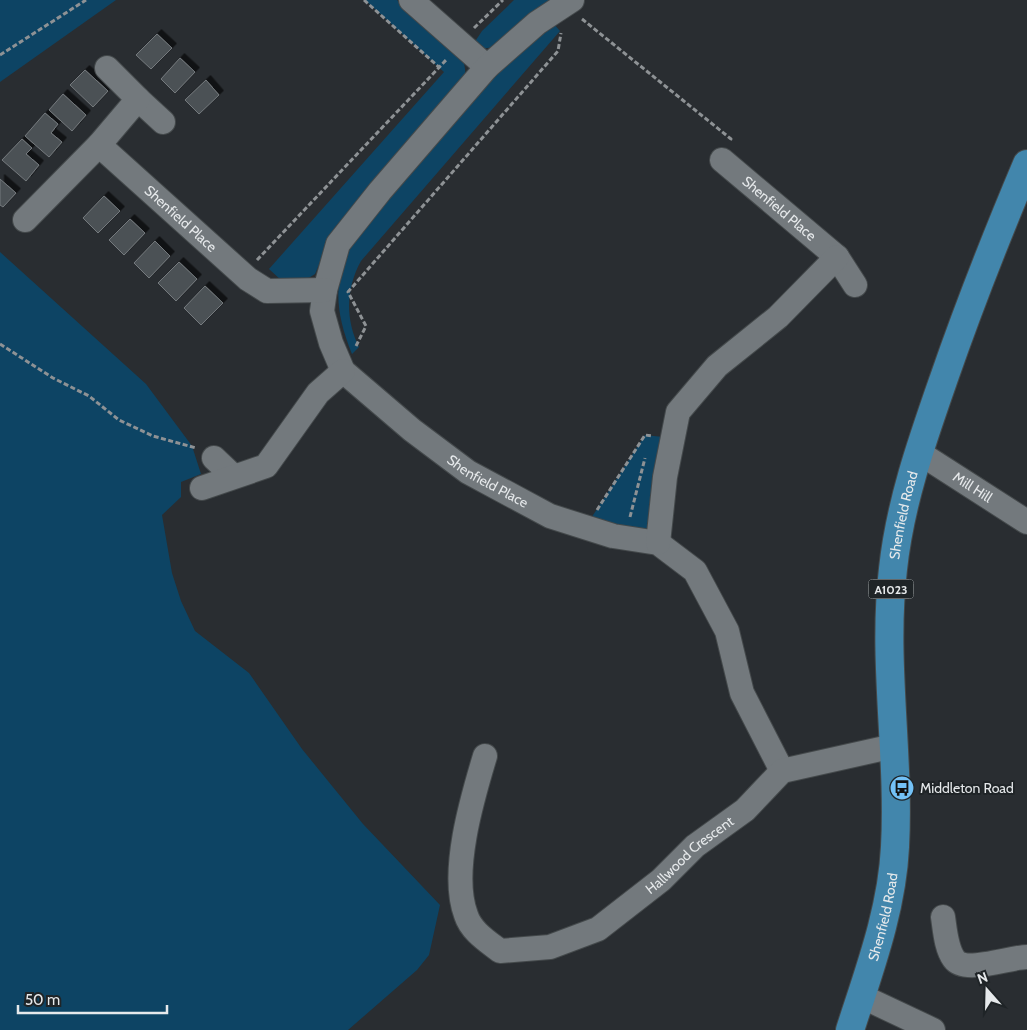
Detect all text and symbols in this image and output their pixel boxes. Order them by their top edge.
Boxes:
street label: Shenfield Place [739,172,820,245]
street label: Shenfield Place [141,181,221,256]
street label: Shenfield Place [443,450,531,512]
street label: Mill Hill [950,468,996,507]
street label: Shenfield Road [885,469,922,561]
road number: A1023 [868,580,914,598]
bus stop icon: Middleton Road [889,775,915,801]
place label: Middleton Road [920,779,1014,797]
street label: Hallwood Crescent [642,812,737,898]
street label: Shenfield Road [864,872,902,963]
north arrow [962,965,1012,1015]
text: N [975,968,990,988]
scale bar [18,982,166,1014]
text: 50 m [25,991,60,1009]

